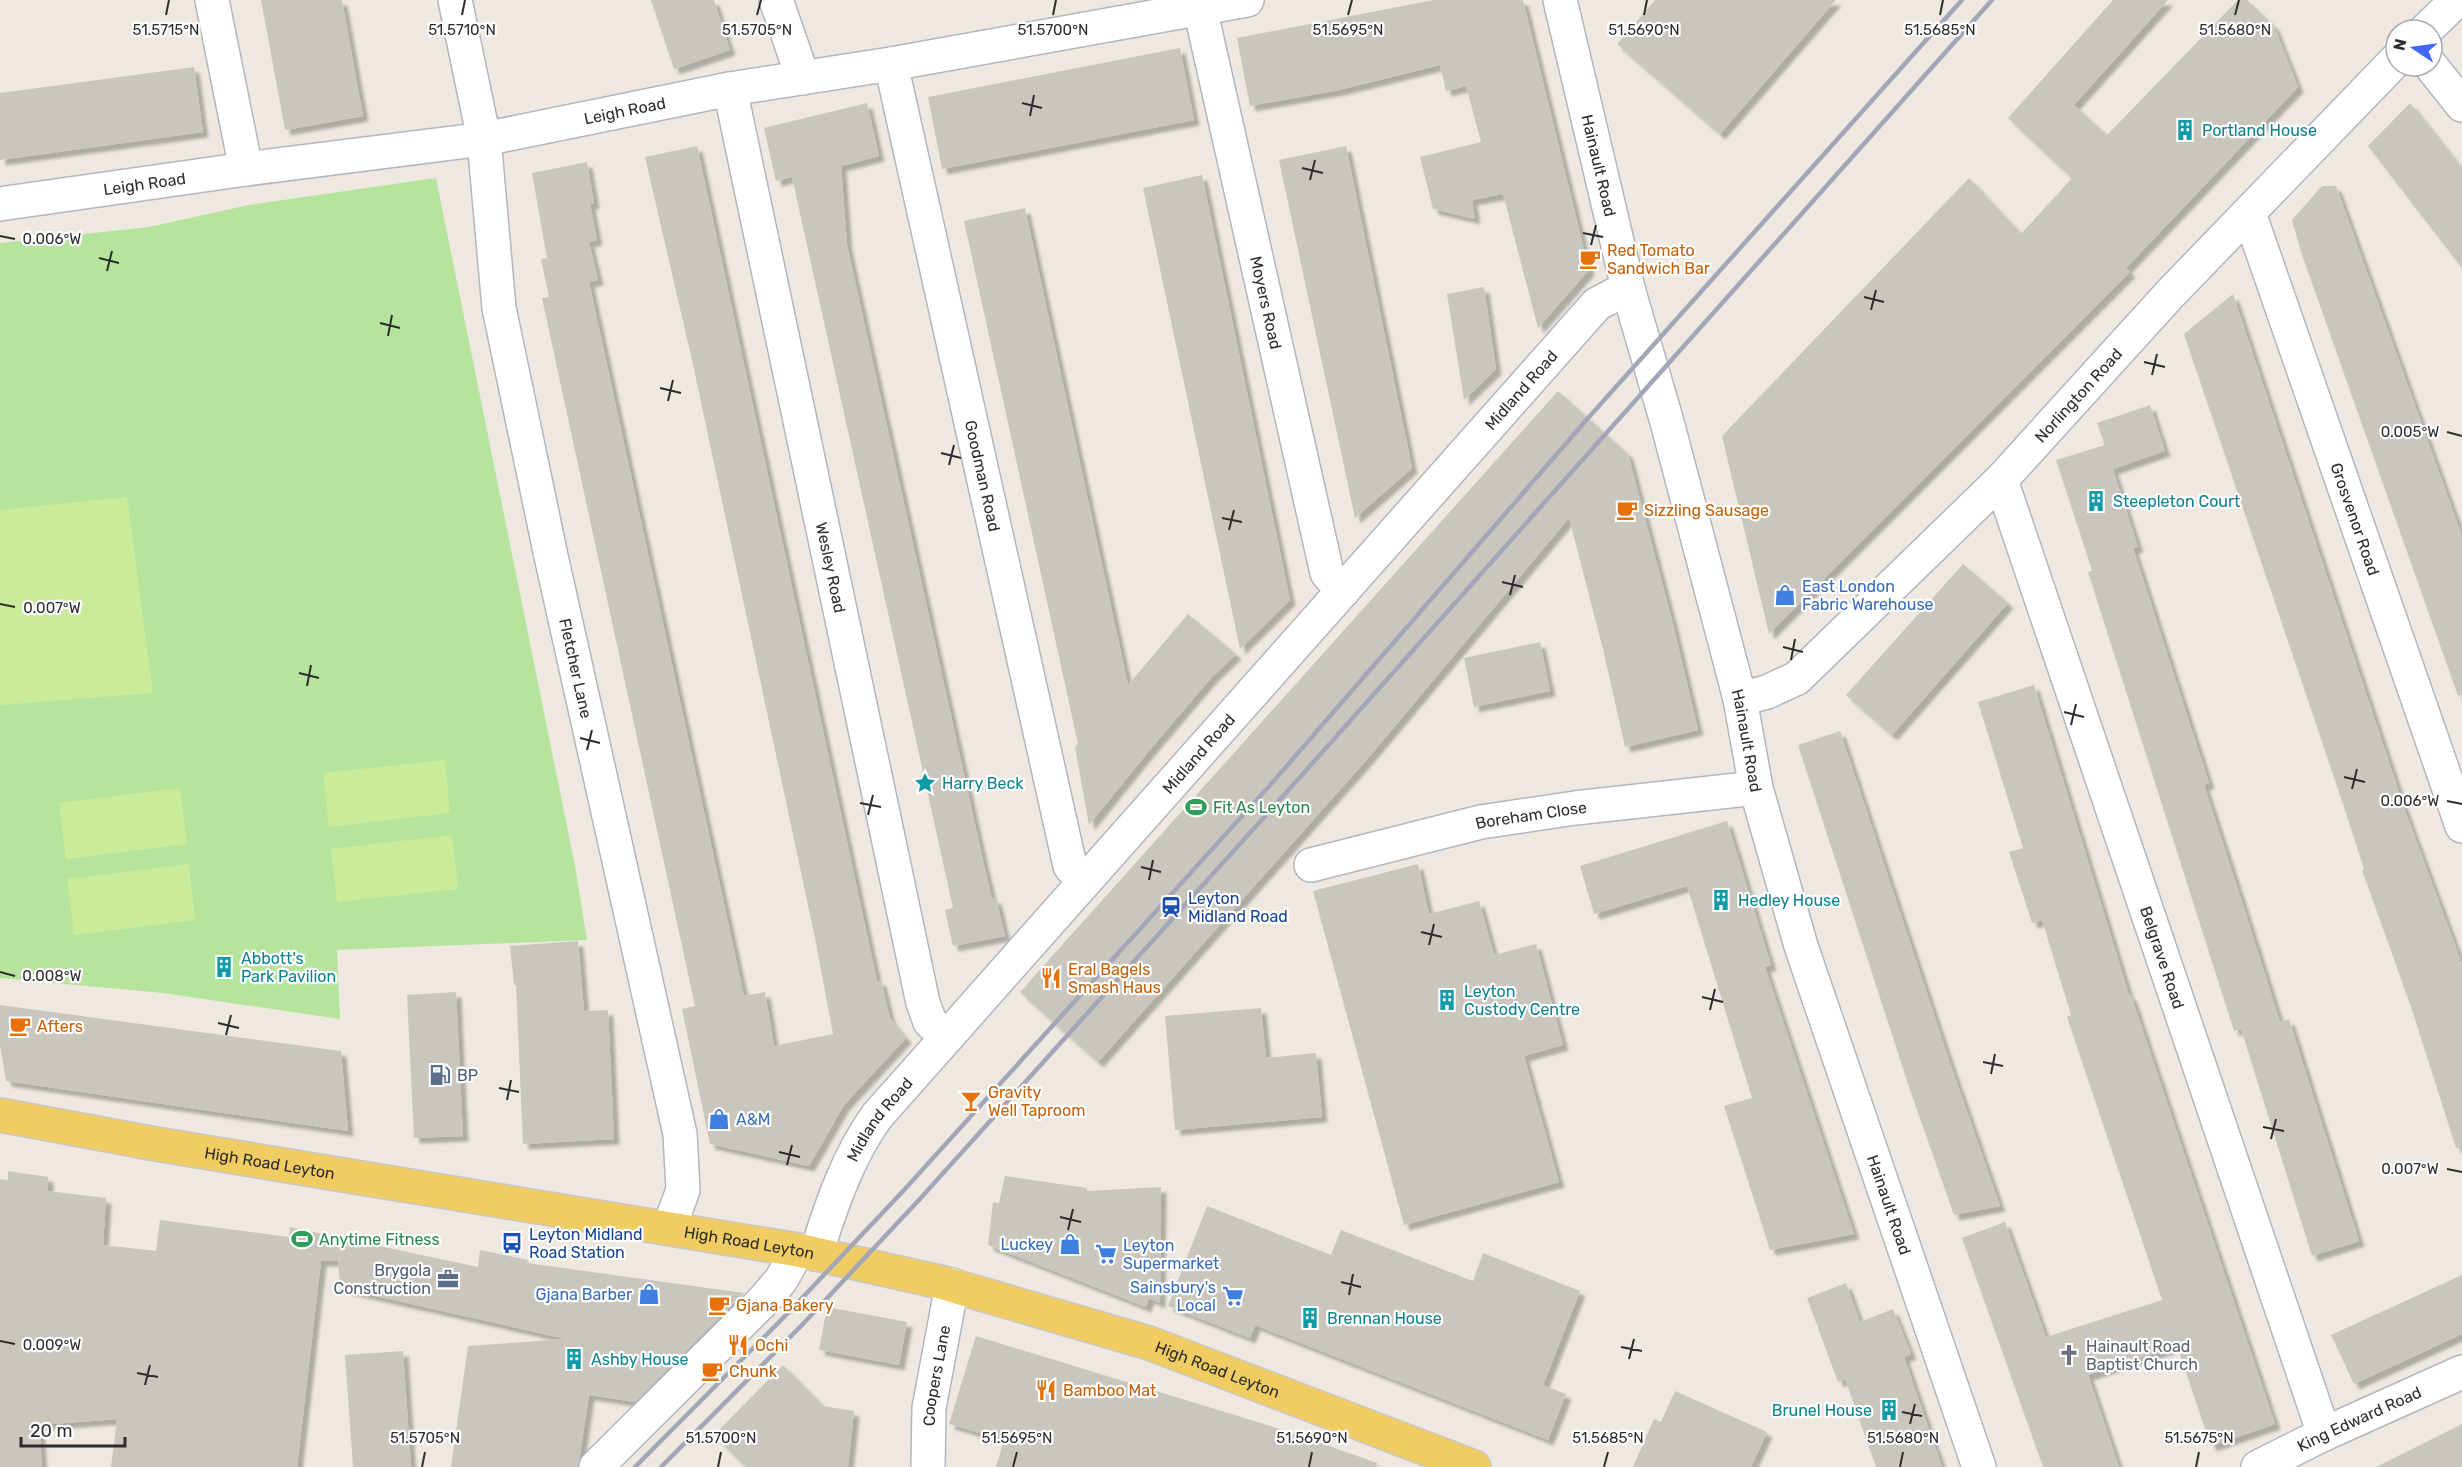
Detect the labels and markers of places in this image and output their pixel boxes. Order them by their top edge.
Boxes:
building icon: Portland House [2173,118,2197,142]
place label: Portland House [2202,121,2317,140]
place label: Red Tomato Sandwich Bar [1607,241,1710,278]
cafe icon: Red Tomato Sandwich Bar [1578,247,1602,271]
building icon: Steepleton Court [2084,489,2108,513]
place label: Steepleton Court [2113,492,2240,511]
cafe icon: Sizzling Sausage [1615,498,1639,522]
place label: Sizzling Sausage [1644,501,1769,520]
place label: East London Fabric Warehouse [1802,577,1934,614]
shop icon: East London Fabric Warehouse [1773,583,1797,607]
place icon: Harry Beck [913,771,937,795]
place label: Harry Beck [942,774,1024,793]
sports icon: Fit As Leyton [1184,795,1208,819]
place label: Fit As Leyton [1213,798,1310,817]
building icon: Hedley House [1709,888,1733,912]
place label: Leyton Midland Road [1188,889,1288,926]
place label: Hedley House [1738,891,1840,910]
station icon: Leyton Midland Road [1159,895,1183,919]
place label: Abbott's Park Pavilion [241,949,336,986]
building icon: Abbott's Park Pavilion [212,955,236,979]
place label: Eral Bagels Smash Haus [1068,960,1161,997]
restaurant icon: Eral Bagels Smash Haus [1039,966,1063,990]
place label: Leyton Custody Centre [1464,982,1580,1019]
building icon: Leyton Custody Centre [1435,988,1459,1012]
cafe icon: Afters [8,1014,32,1038]
place label: Afters [37,1017,83,1036]
fuel station icon: BP [428,1063,452,1087]
place label: BP [457,1066,478,1085]
place label: Gravity Well Taproom [988,1083,1085,1120]
bar icon: Gravity Well Taproom [959,1089,983,1113]
shop icon: A&M [707,1107,731,1131]
place label: A&M [736,1110,771,1129]
place label: Leyton Midland Road Station [529,1225,642,1262]
sports icon: Anytime Fitness [290,1227,314,1251]
place label: Anytime Fitness [319,1230,440,1249]
bus stop icon: Leyton Midland Road Station [500,1231,524,1255]
shop icon: Luckey [1058,1232,1082,1256]
place label: Luckey [1000,1235,1053,1254]
place label: Leyton Supermarket [1123,1236,1219,1273]
supermarket icon: Leyton Supermarket [1094,1242,1118,1266]
place label: Brygola Construction [334,1261,431,1298]
office icon: Brygola Construction [436,1267,460,1291]
place label: Sainsbury's Local [1130,1278,1216,1315]
shop icon: Gjana Barber [637,1282,661,1306]
supermarket icon: Sainsbury's Local [1221,1284,1245,1308]
place label: Gjana Barber [536,1285,632,1304]
cafe icon: Gjana Bakery [707,1293,731,1317]
place label: Gjana Bakery [736,1296,834,1315]
building icon: Brennan House [1298,1306,1322,1330]
place label: Brennan House [1327,1309,1442,1328]
restaurant icon: Ochi [726,1333,750,1357]
place label: Ochi [755,1336,788,1355]
place label: Hainault Road Baptist Church [2086,1337,2198,1374]
church icon: Hainault Road Baptist Church [2057,1343,2081,1367]
building icon: Ashby House [562,1347,586,1371]
place label: Ashby House [591,1350,689,1369]
cafe icon: Chunk [700,1359,724,1383]
place label: Chunk [729,1362,778,1381]
restaurant icon: Bamboo Mat [1034,1378,1058,1402]
place label: Bamboo Mat [1063,1381,1156,1400]
building icon: Brunel House [1877,1398,1901,1422]
place label: Brunel House [1772,1401,1872,1420]

